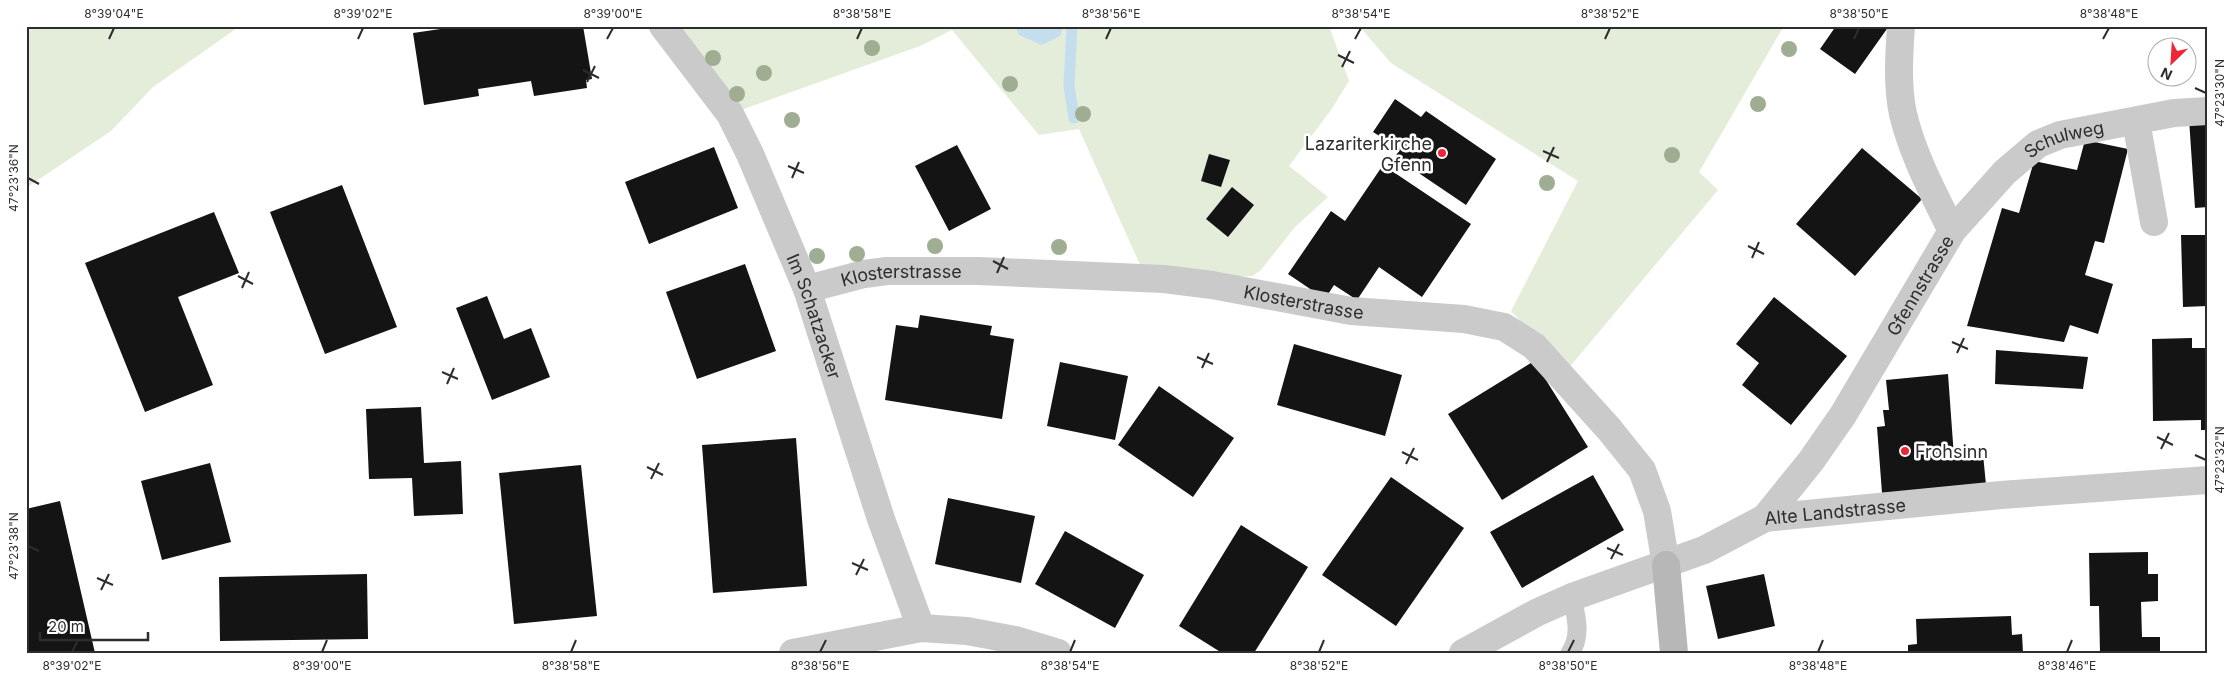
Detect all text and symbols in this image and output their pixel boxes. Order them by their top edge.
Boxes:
text: 8°39'04"E [84,6,144,21]
text: 8°39'02"E [334,6,392,21]
text: 8°39'00"E [583,6,643,21]
text: 8°38'58"E [833,6,891,21]
text: 8°38'56"E [1082,6,1140,21]
text: 8°38'54"E [1332,6,1391,21]
text: 8°38'52"E [1581,6,1639,21]
text: 8°38'50"E [1830,6,1888,21]
text: 8°38'48"E [2080,6,2138,21]
north arrow [2146,38,2196,88]
text: 47°23'30"N [2212,59,2227,127]
text: N [2158,64,2175,84]
street label: Schulweg [2020,116,2106,162]
place label: Lazariterkirche Gfenn [1305,133,1432,175]
text: 47°23'36"N [6,144,21,212]
marker: Lazariterkirche Gfenn [1436,147,1448,159]
street label: Gfennstrasse [1882,231,1958,339]
street label: Im Schatzacker [783,250,846,382]
street label: Klosterstrasse [838,261,962,290]
street label: Klosterstrasse [1242,281,1364,322]
text: 47°23'32"N [2212,426,2227,494]
place label: Frohsinn [1915,441,1988,462]
marker: Frohsinn [1899,445,1911,457]
street label: Alte Landstrasse [1763,494,1907,529]
text: 47°23'38"N [6,512,21,580]
scale bar [40,609,148,641]
text: 20 m [48,617,84,636]
text: 8°39'02"E [43,658,101,673]
text: 8°39'00"E [292,658,352,673]
text: 8°38'58"E [542,658,600,673]
text: 8°38'56"E [791,658,849,673]
text: 8°38'54"E [1041,658,1100,673]
text: 8°38'52"E [1290,658,1348,673]
text: 8°38'50"E [1539,658,1597,673]
text: 8°38'48"E [1789,658,1847,673]
text: 8°38'46"E [2038,658,2096,673]

